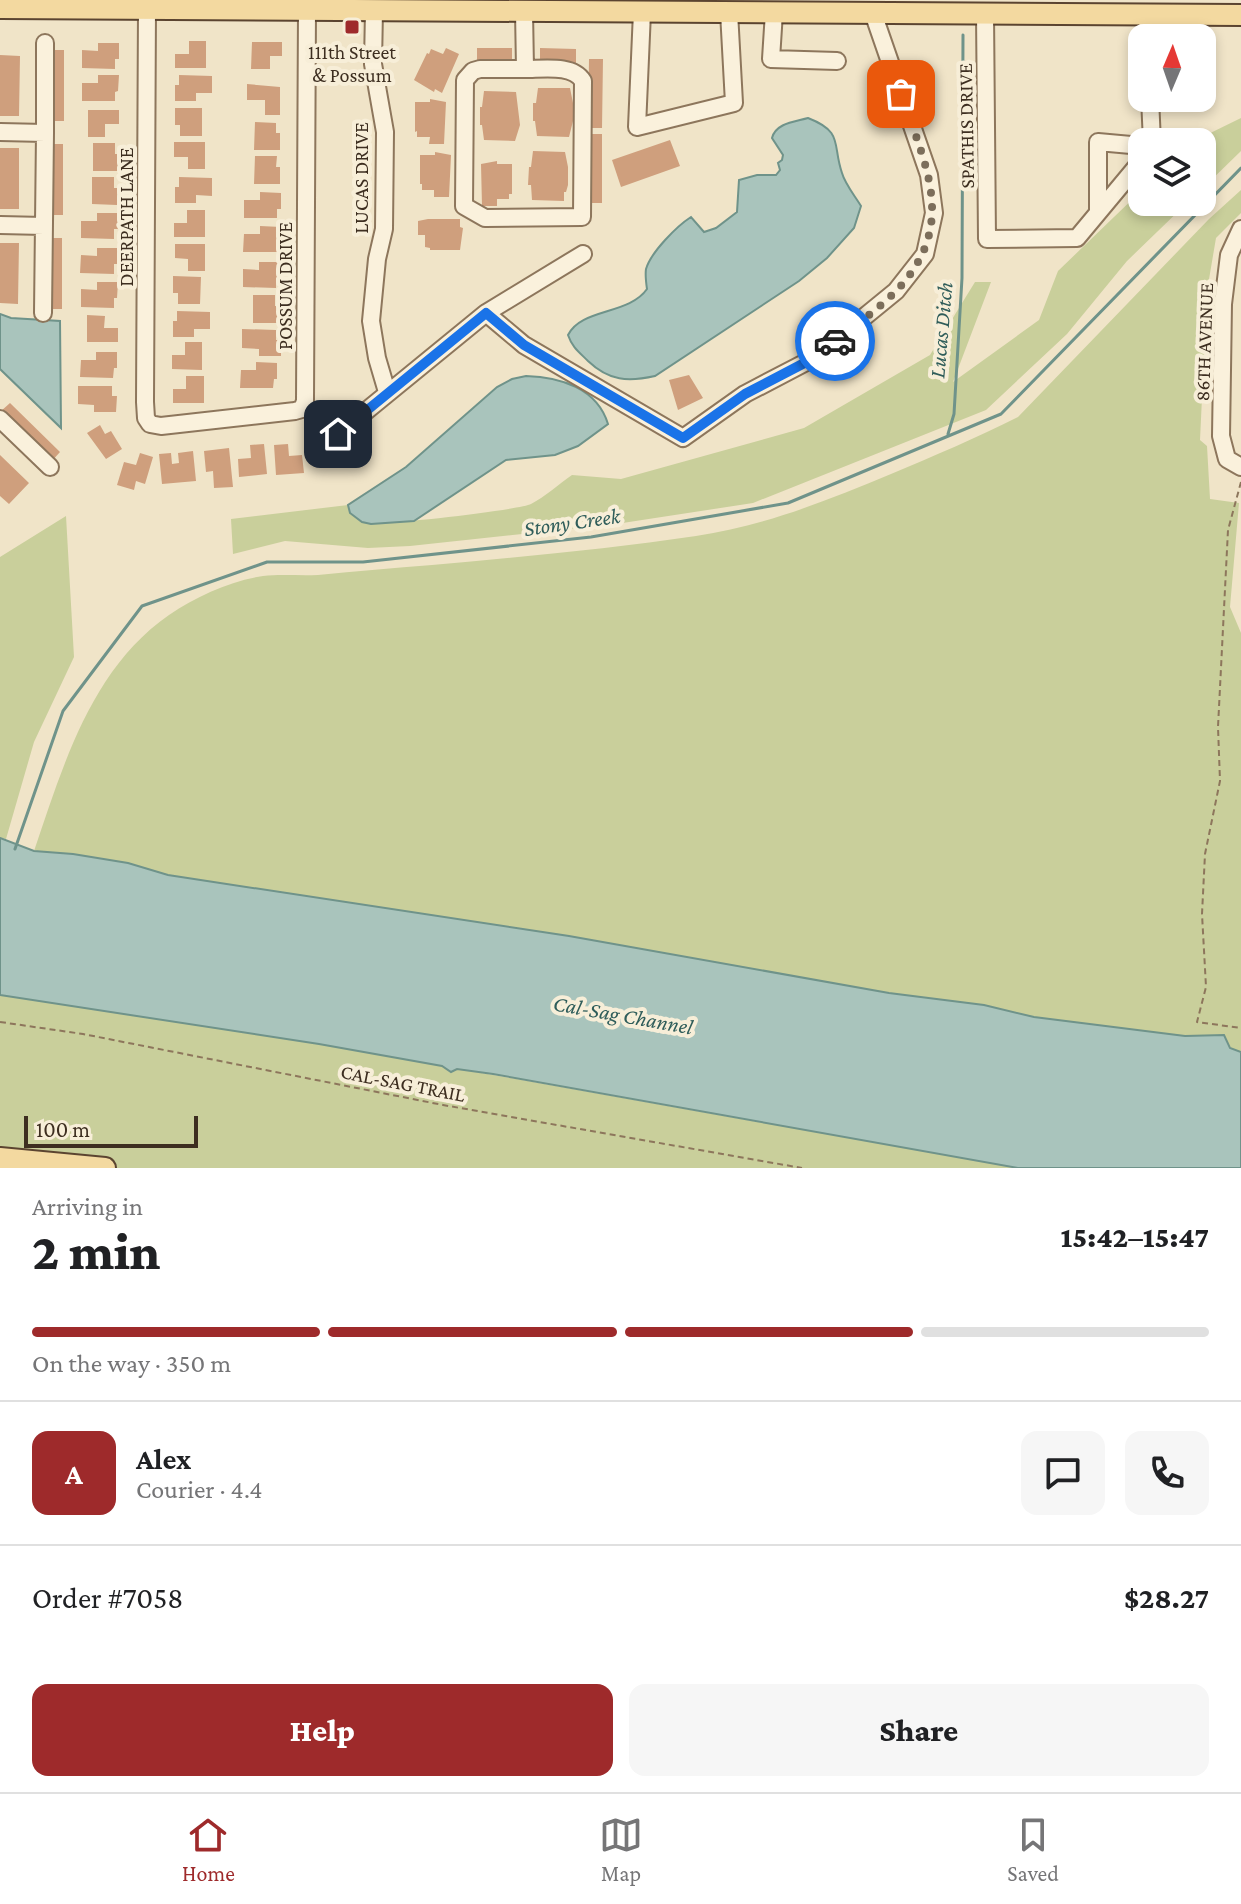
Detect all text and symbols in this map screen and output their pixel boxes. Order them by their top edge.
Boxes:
marker: 111th Street & Possum [343,18,361,36]
north arrow [1128,24,1216,112]
map controls [1128,24,1216,216]
place label: 111th Street & Possum [308,41,396,86]
pin [867,60,935,128]
street label: SPATHIS DRIVE [954,63,978,189]
icon: bag [879,72,923,116]
street label: LUCAS DRIVE [350,122,372,234]
button: layers [1128,128,1216,216]
street label: DEERPATH LANE [115,147,137,287]
street label: POSSUM DRIVE [274,222,296,350]
water label: Lucas Ditch [924,281,958,379]
street label: 86TH AVENUE [1191,282,1217,402]
courier [795,301,875,381]
icon: car [813,319,857,363]
pin [304,400,372,468]
icon: home [316,412,360,456]
water label: Stony Creek [522,503,623,541]
water label: Cal-Sag Channel [551,990,695,1040]
street label: CAL-SAG TRAIL [339,1060,467,1106]
scale bar [24,1112,198,1148]
text: 100 m [36,1117,90,1142]
text: Arriving in [32,1192,143,1221]
text: 15:42–15:47 [1061,1220,1209,1253]
text: 2 min [32,1222,160,1280]
text: On the way · 350 m [32,1349,231,1378]
button: chat [1021,1431,1105,1515]
button: phone [1125,1431,1209,1515]
text: Alex [136,1442,191,1475]
text: A [65,1457,83,1490]
text: Courier · 4.4 [136,1475,262,1504]
text: Order #7058 [32,1581,183,1614]
text: $28.27 [1124,1581,1209,1614]
button: Help [32,1684,613,1776]
button: Share [629,1684,1209,1776]
tab: Home [182,1813,235,1886]
tab: Map [599,1813,643,1886]
tab: Saved [1007,1813,1059,1886]

